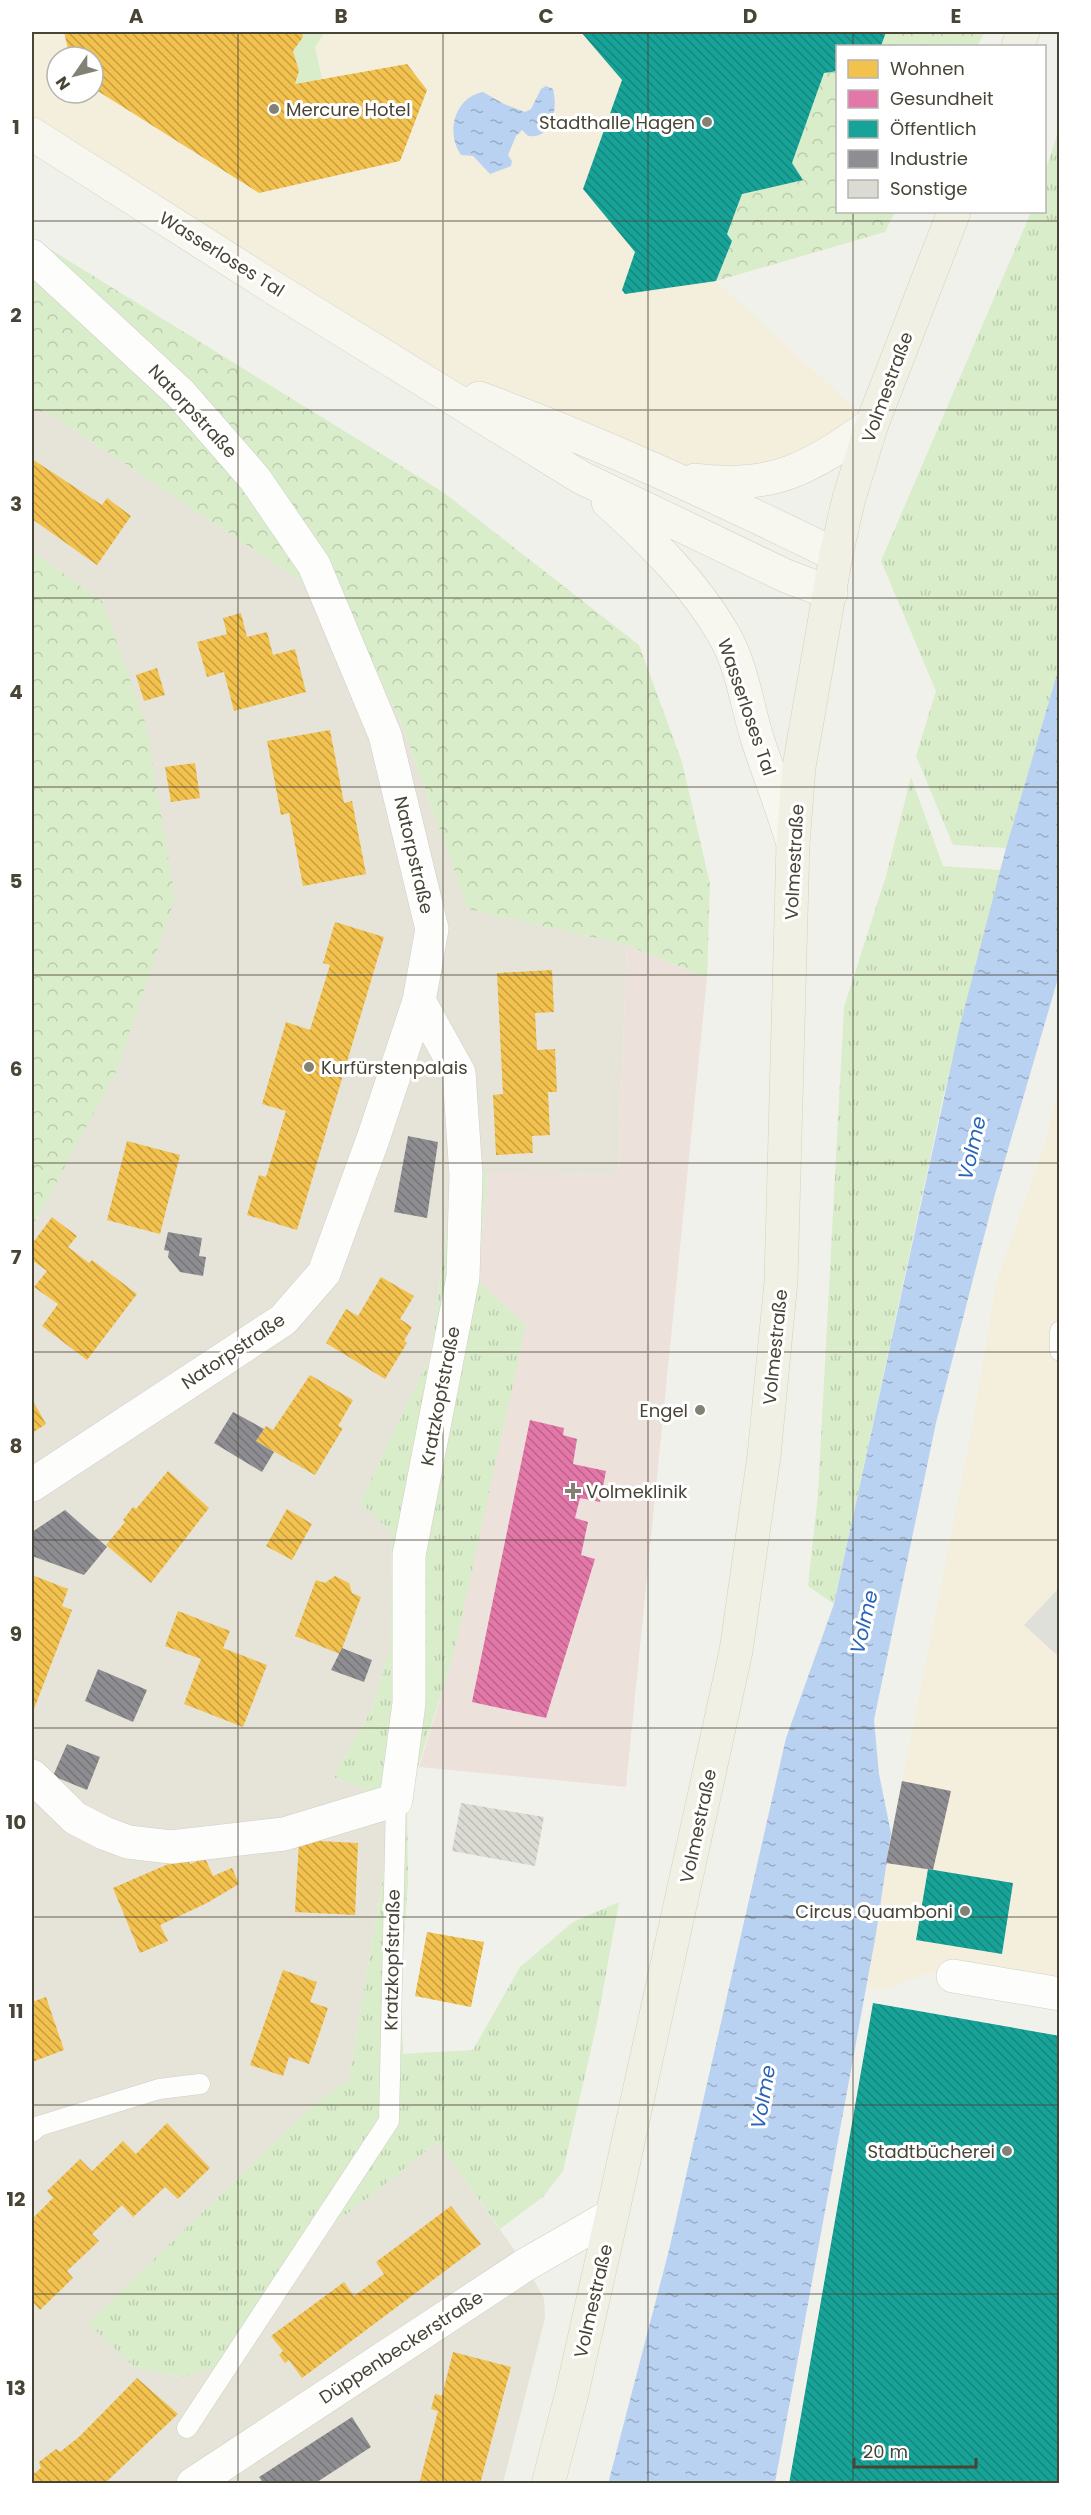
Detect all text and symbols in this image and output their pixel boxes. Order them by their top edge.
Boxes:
text: A [129,2,144,30]
text: B [334,2,348,30]
text: C [538,2,554,30]
text: D [743,2,757,30]
text: E [951,2,961,30]
north arrow [45,45,105,105]
legend [836,45,1046,213]
text: Wohnen [890,56,965,81]
text: N [50,72,76,95]
text: Gesundheit [890,86,993,111]
place label: Mercure Hotel [286,97,411,122]
marker: Mercure Hotel [267,102,281,116]
place label: Stadthalle Hagen [539,110,695,135]
text: 1 [12,113,20,141]
marker: Stadthalle Hagen [700,115,714,129]
text: Öffentlich [890,116,977,141]
text: Industrie [890,146,968,171]
text: Sonstige [890,176,967,201]
street label: Wasserloses Tal [155,205,289,303]
text: 2 [10,301,22,329]
street label: Volmestraße [855,328,919,446]
street label: Natorpstraße [143,359,243,463]
text: 3 [10,490,22,518]
street label: Wasserloses Tal [712,635,782,779]
text: 4 [9,678,23,706]
street label: Natorpstraße [388,794,440,916]
street label: Volmestraße [778,803,810,921]
text: 5 [10,867,23,895]
text: 6 [10,1055,22,1083]
place label: Kurfürstenpalais [321,1055,468,1080]
marker: Kurfürstenpalais [302,1060,316,1074]
water label: Volme [951,1114,993,1182]
text: 7 [11,1243,22,1271]
street label: Volmestraße [757,1288,793,1406]
street label: Natorpstraße [176,1307,290,1395]
street label: Kratzkopfstraße [414,1324,466,1468]
place label: Engel [639,1398,688,1423]
marker: Engel [693,1403,707,1417]
text: 8 [10,1432,22,1460]
place label: Volmeklinik [586,1479,688,1504]
marker: Volmeklinik [564,1482,582,1500]
water label: Volme [843,1588,885,1656]
text: 9 [10,1620,22,1648]
street label: Volmestraße [674,1767,722,1885]
text: 10 [6,1808,26,1836]
street label: Kratzkopfstraße [378,1889,406,2031]
place label: Circus Quamboni [795,1899,953,1924]
marker: Circus Quamboni [958,1904,972,1918]
text: 11 [8,1997,24,2025]
water label: Volme [744,2063,782,2131]
place label: Stadtbücherei [867,2139,995,2164]
marker: Stadtbücherei [1000,2144,1014,2158]
text: 12 [7,2185,25,2213]
street label: Volmestraße [568,2242,618,2360]
street label: Düppenbeckerstraße [314,2285,488,2409]
text: 13 [6,2374,26,2402]
scale bar [854,2431,976,2469]
text: 20 m [863,2439,908,2464]

